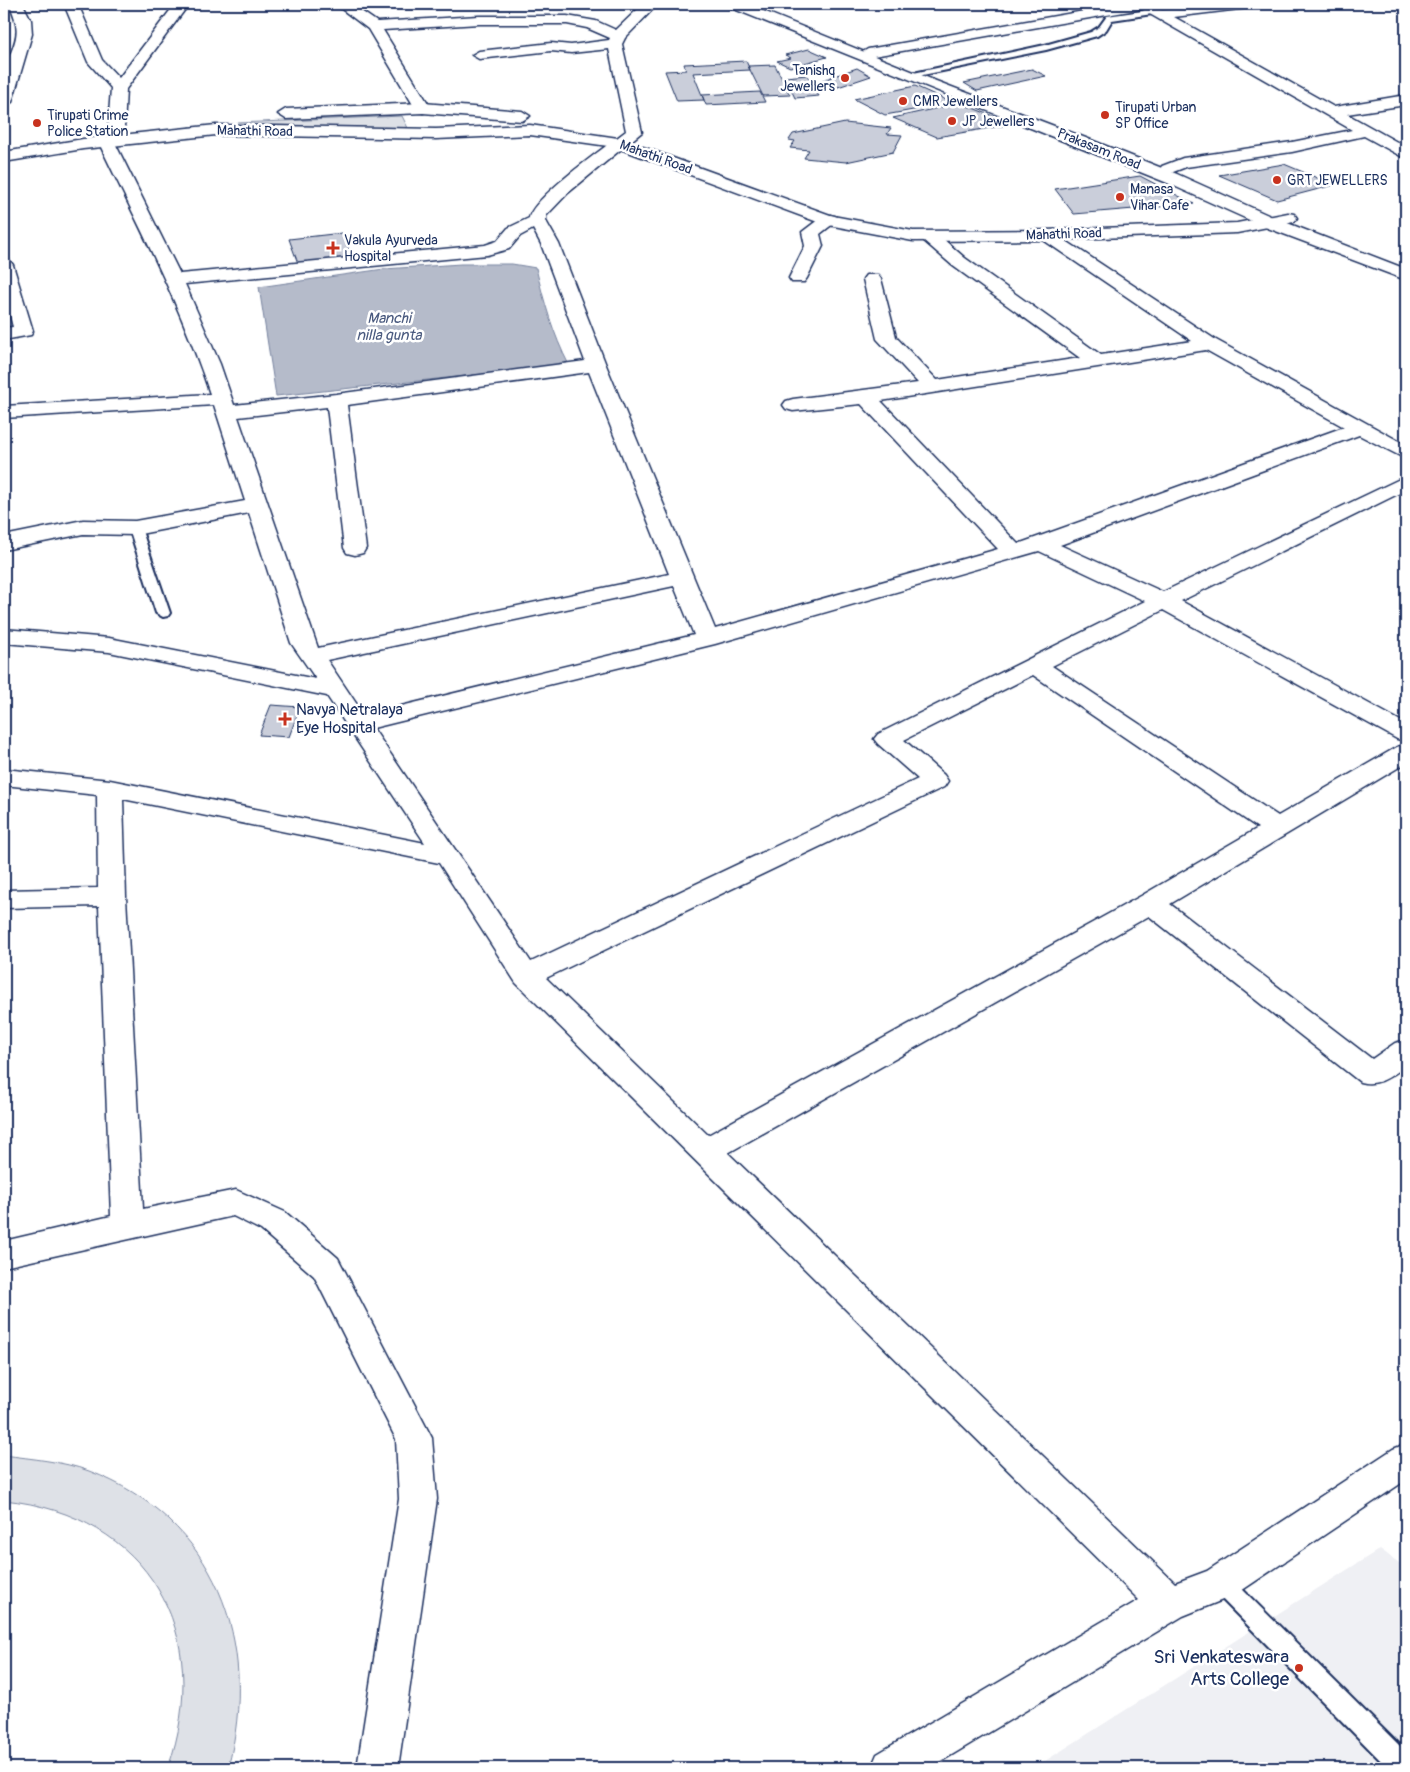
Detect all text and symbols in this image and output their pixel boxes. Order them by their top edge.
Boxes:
place label: Tanishq Jewellers [780,62,836,95]
marker: Tanishq Jewellers [839,72,851,84]
place label: CMR Jewellers [913,93,998,110]
marker: CMR Jewellers [897,95,909,107]
place label: Tirupati Urban SP Office [1115,99,1196,132]
place label: Tirupati Crime Police Station [47,107,129,140]
marker: Tirupati Urban SP Office [1099,109,1111,121]
place label: JP Jewellers [962,113,1035,130]
marker: JP Jewellers [946,115,958,127]
marker: Tirupati Crime Police Station [31,117,43,129]
street label: Mahathi Road [217,122,293,140]
street label: Prakasam Road [1055,125,1143,174]
street label: Mahathi Road [617,136,695,178]
place label: GRT JEWELLERS [1287,172,1388,189]
marker: GRT JEWELLERS [1271,174,1283,186]
place label: Manasa Vihar Cafe [1130,181,1189,214]
marker: Manasa Vihar Cafe [1114,191,1126,203]
street label: Mahathi Road [1026,224,1102,244]
place label: Vakula Ayurveda Hospital [344,232,438,265]
marker: Vakula Ayurveda Hospital [326,241,340,255]
water label: Manchi nilla gunta [357,309,423,345]
place label: Navya Netralaya Eye Hospital [296,700,403,738]
marker: Navya Netralaya Eye Hospital [278,712,292,726]
place label: Sri Venkateswara Arts College [1154,1645,1290,1691]
marker: Sri Venkateswara Arts College [1293,1662,1305,1674]

